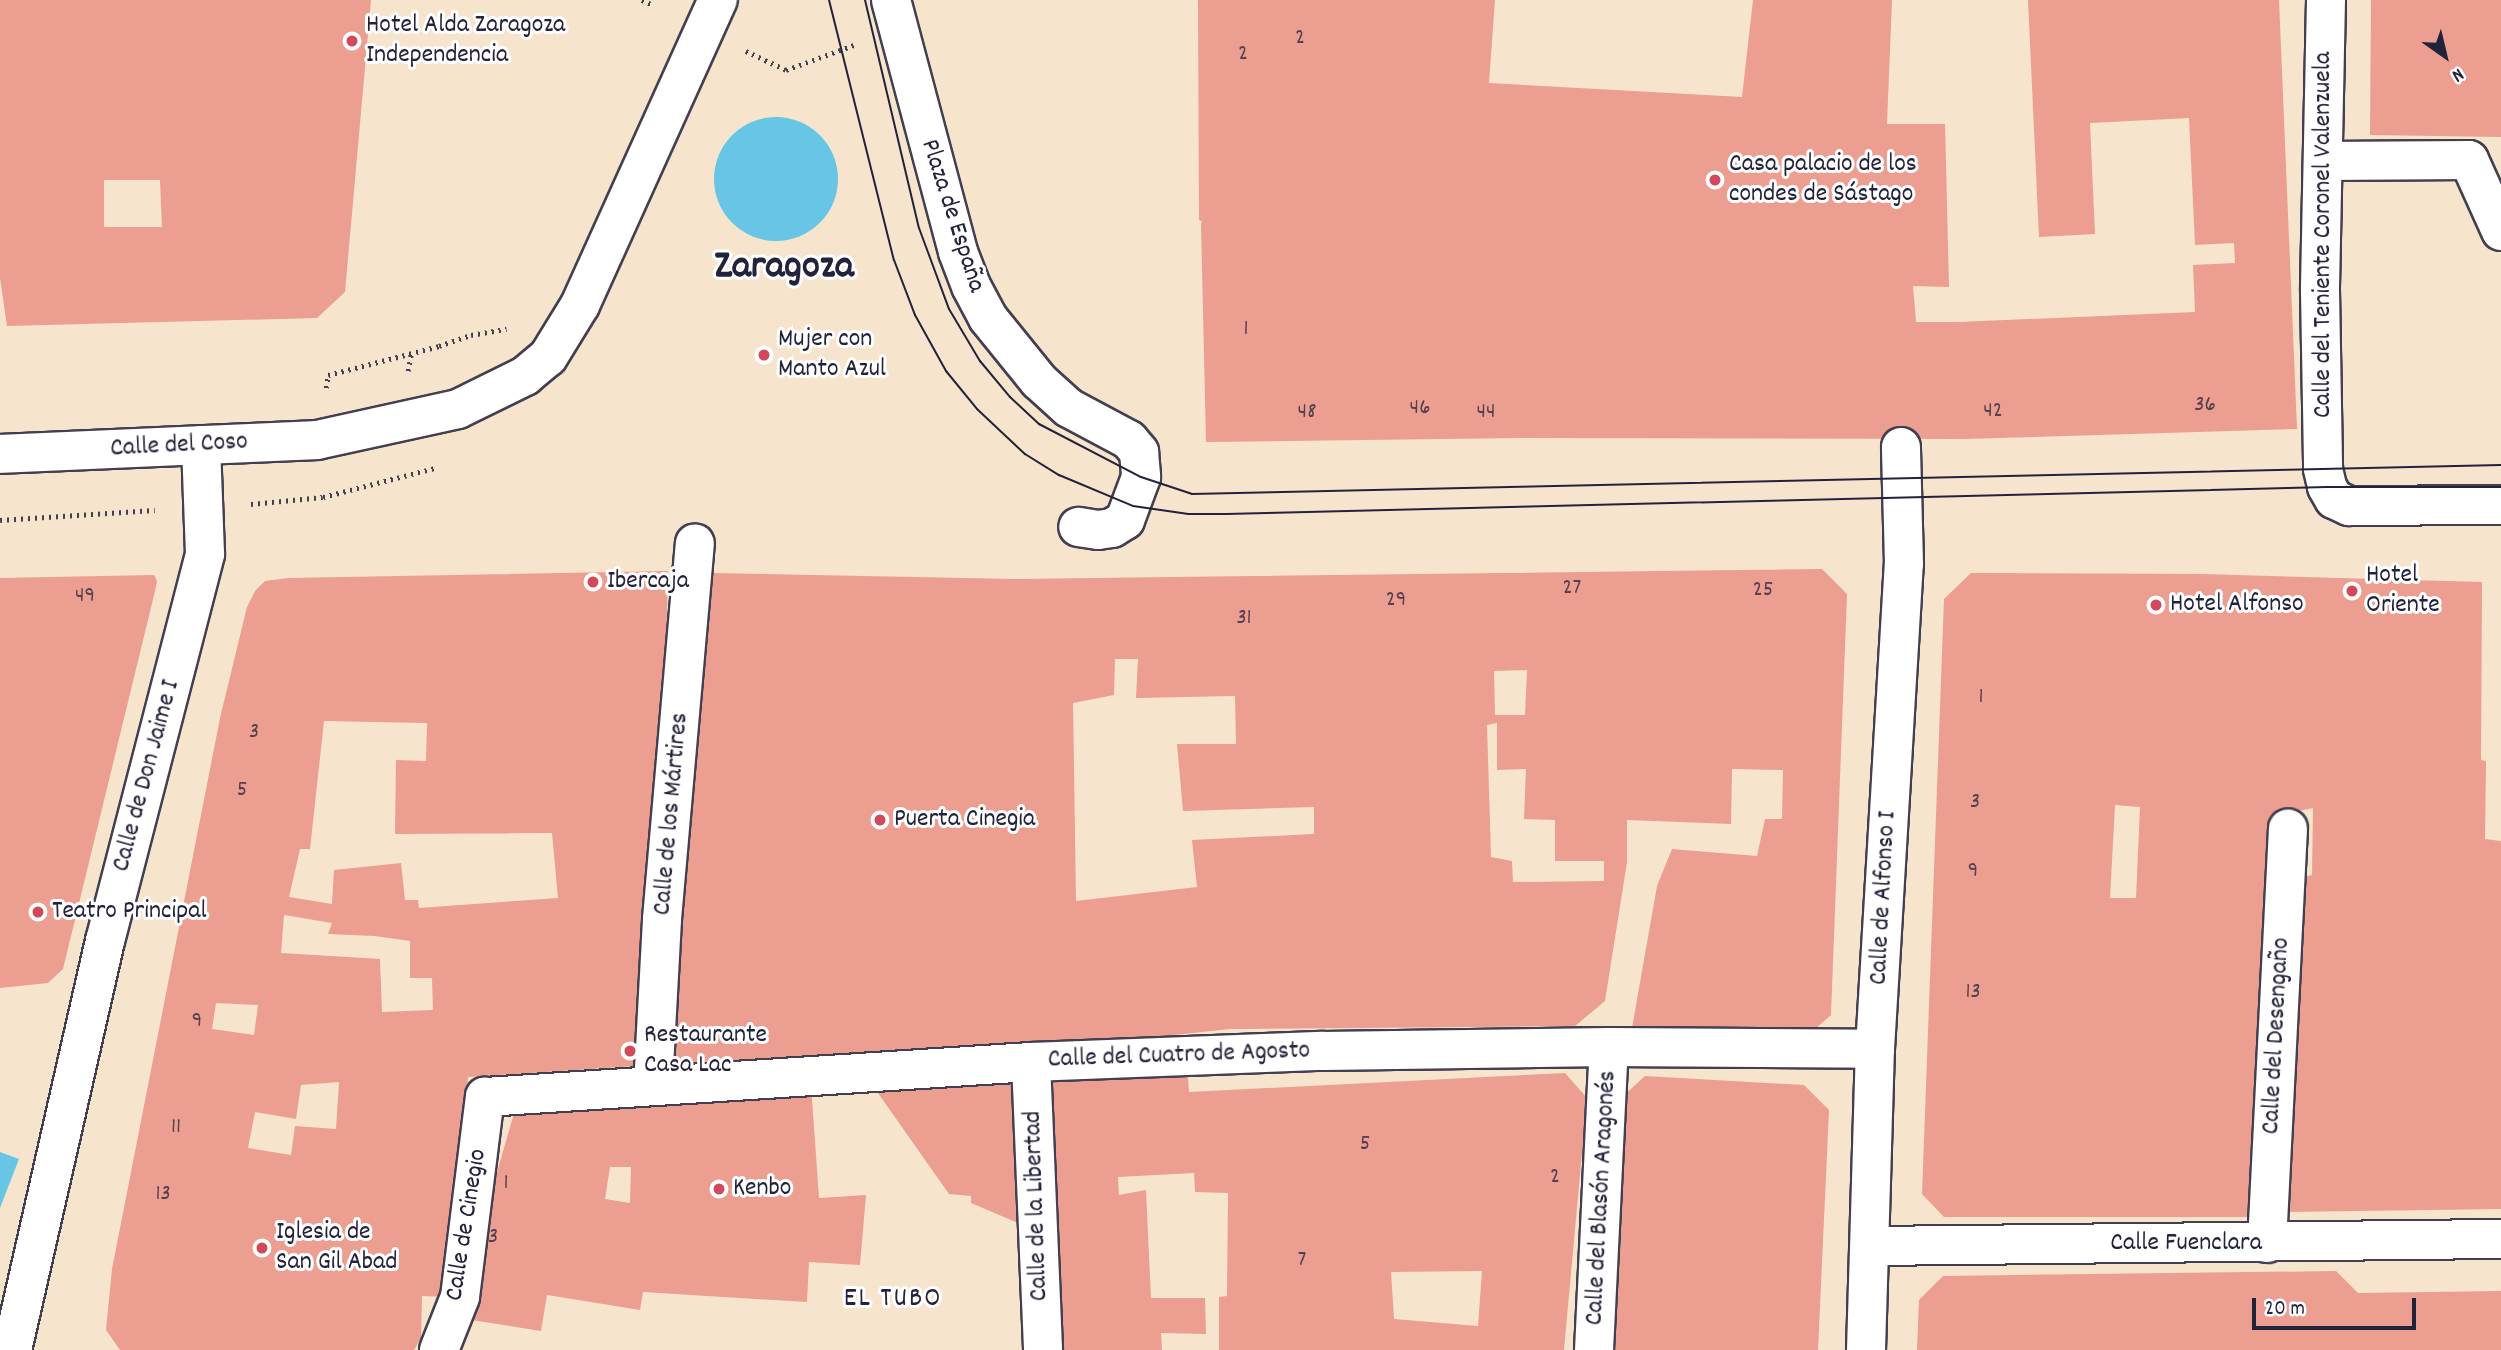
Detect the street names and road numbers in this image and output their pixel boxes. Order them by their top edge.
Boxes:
street label: Calle del Teniente Coronel Valenzuela [2308,52,2340,418]
street label: Plaza de España [913,136,991,296]
street label: Calle del Coso [110,427,248,465]
street label: Calle de Don Jaime I [106,677,188,875]
street label: Calle de los Mártires [648,711,696,917]
street label: Calle de Alfonso I [1864,810,1904,986]
street label: Calle del Desengaño [2256,937,2298,1135]
street label: Calle del Cuatro de Agosto [1047,1036,1311,1076]
street label: Calle del Blasón Aragonés [1580,1070,1624,1326]
street label: Calle de la Libertad [1018,1110,1056,1302]
street label: Calle de Cinegio [440,1147,494,1303]
street label: Calle Fuenclara [2110,1228,2262,1260]

